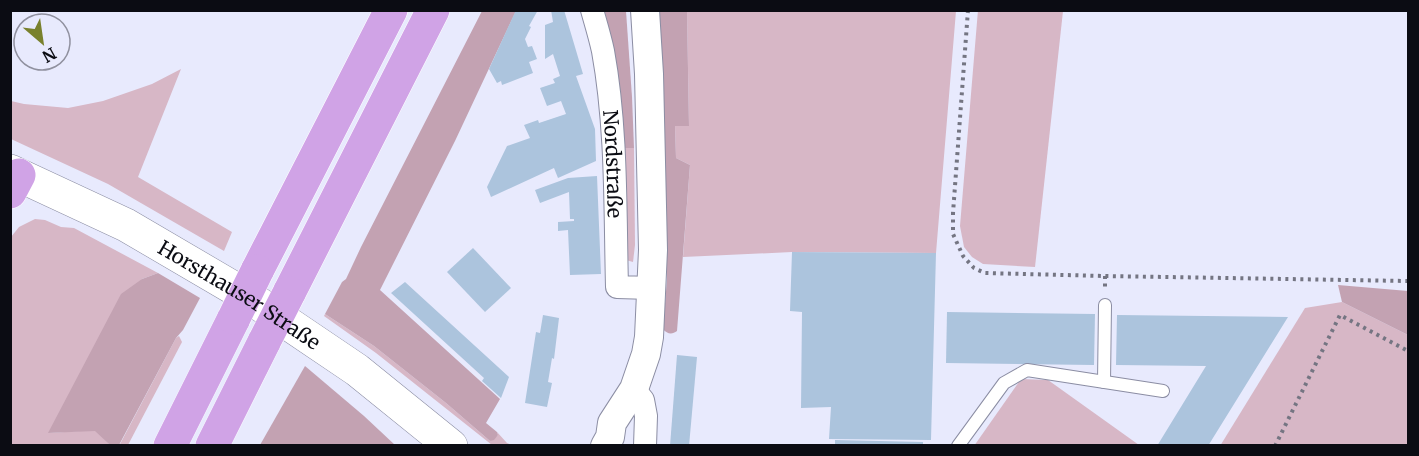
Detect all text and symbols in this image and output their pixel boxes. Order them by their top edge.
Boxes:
north arrow [12,12,72,72]
text: N [39,43,60,67]
street label: Nordstraße [598,109,628,218]
street label: Horsthauser Straße [154,234,326,354]

